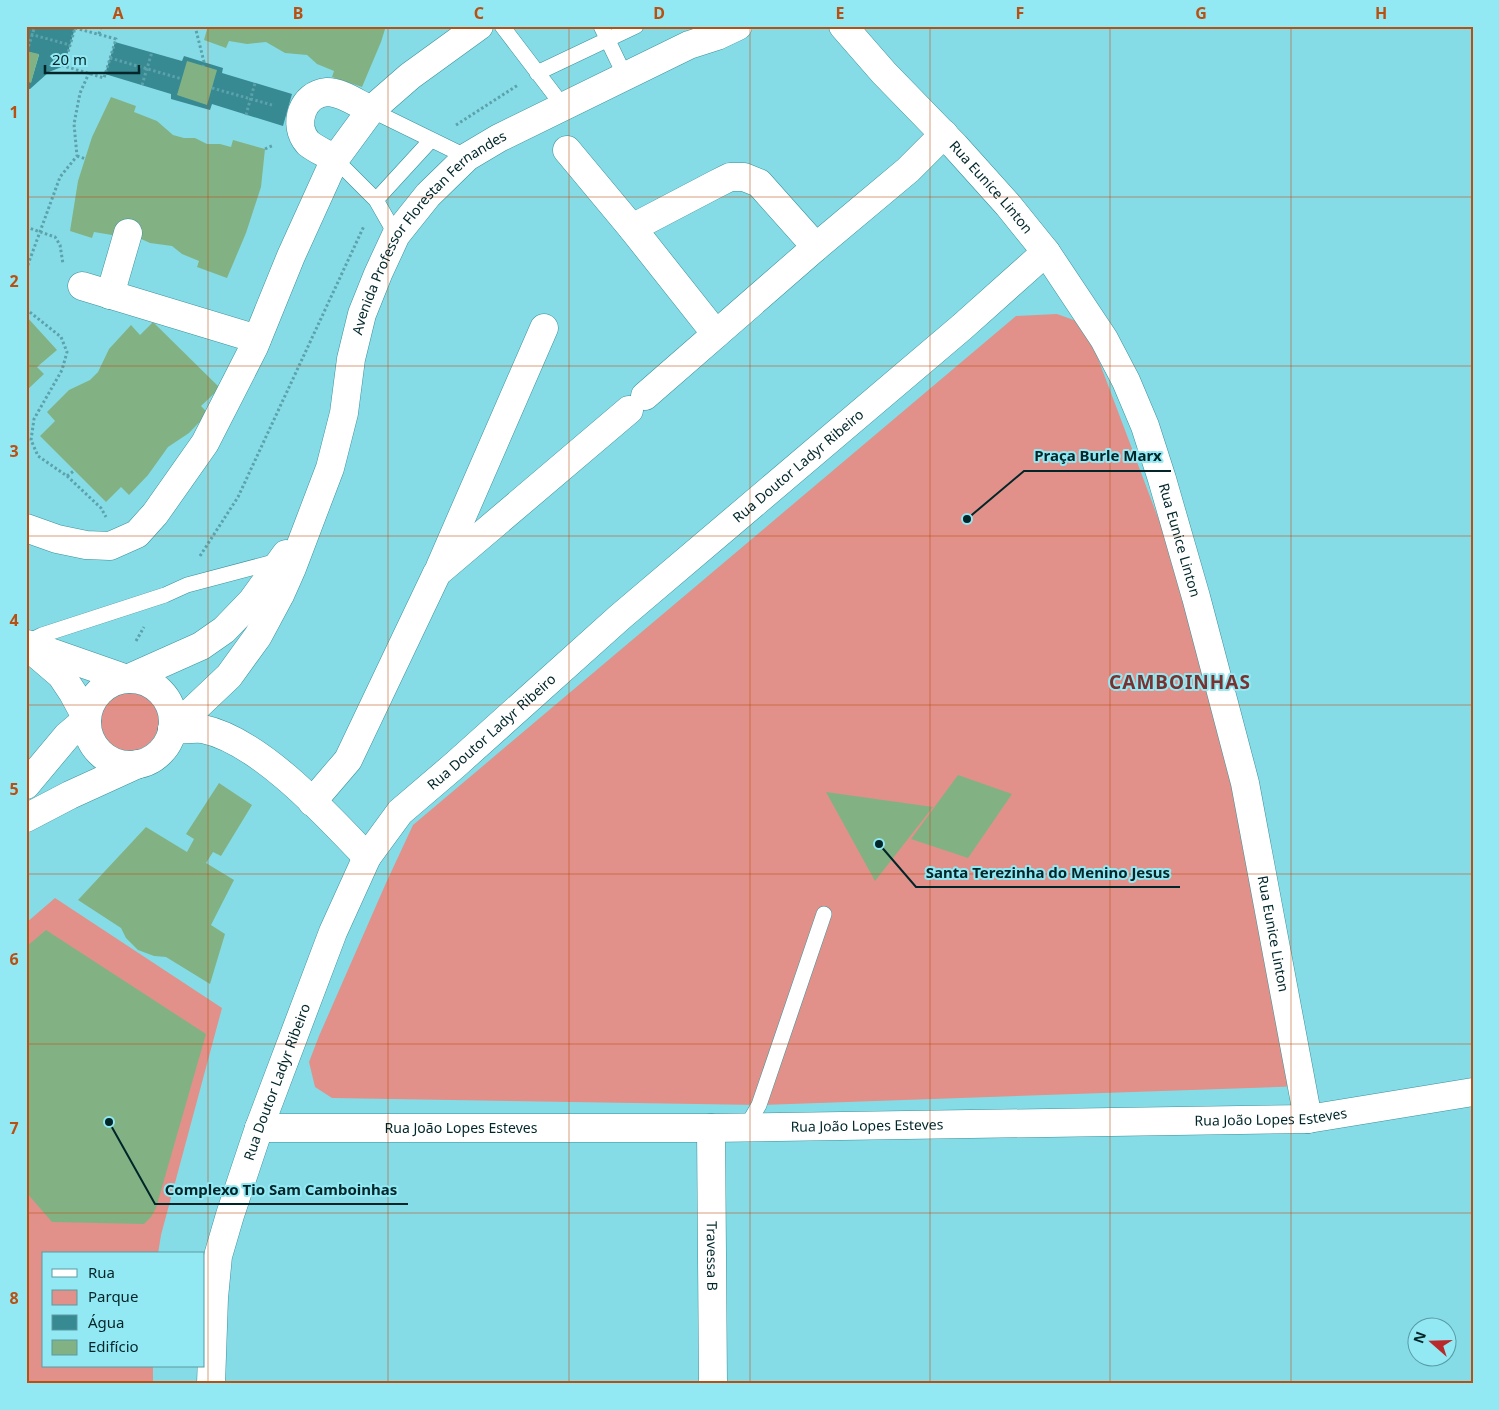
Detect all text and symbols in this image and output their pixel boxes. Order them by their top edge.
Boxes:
text: A [112,2,124,24]
text: B [293,2,303,24]
text: C [474,2,484,24]
text: D [653,2,665,24]
text: E [836,2,845,24]
text: F [1016,2,1024,24]
text: G [1195,2,1207,24]
text: H [1375,2,1387,24]
scale bar [45,42,139,74]
text: 20 m [52,49,87,69]
text: 1 [9,101,19,123]
street label: Avenida Professor Florestan Fernandes [347,126,510,337]
street label: Rua Eunice Linton [946,136,1037,237]
text: 2 [9,270,19,292]
street label: Rua Doutor Ladyr Ribeiro [728,405,867,526]
text: 3 [9,440,19,462]
callout: Praça Burle Marx [1024,441,1171,471]
text: Praça Burle Marx [1034,445,1162,465]
street label: Rua Eunice Linton [1155,481,1206,599]
text: 4 [9,609,19,631]
street label: Rua Doutor Ladyr Ribeiro [423,669,560,794]
district label: CAMBOINHAS [1109,669,1251,695]
text: 5 [9,778,19,800]
callout: Santa Terezinha do Menino Jesus [916,857,1180,887]
text: Santa Terezinha do Menino Jesus [926,862,1170,882]
street label: Rua Eunice Linton [1254,874,1294,993]
text: 6 [9,948,19,970]
street label: Rua Doutor Ladyr Ribeiro [239,1001,314,1163]
street label: Rua João Lopes Esteves [1194,1103,1349,1130]
street label: Rua João Lopes Esteves [790,1114,944,1136]
text: 7 [9,1117,19,1139]
street label: Rua João Lopes Esteves [385,1118,538,1137]
callout: Complexo Tio Sam Camboinhas [155,1174,408,1204]
text: Complexo Tio Sam Camboinhas [165,1179,397,1199]
street label: Travessa B [703,1221,722,1291]
legend [42,1252,205,1368]
text: Rua [88,1262,115,1282]
text: Parque [88,1286,138,1306]
text: 8 [9,1287,19,1309]
text: Água [88,1312,125,1332]
north arrow [1406,1318,1456,1368]
text: N [1408,1329,1430,1346]
text: Edifício [88,1336,139,1356]

